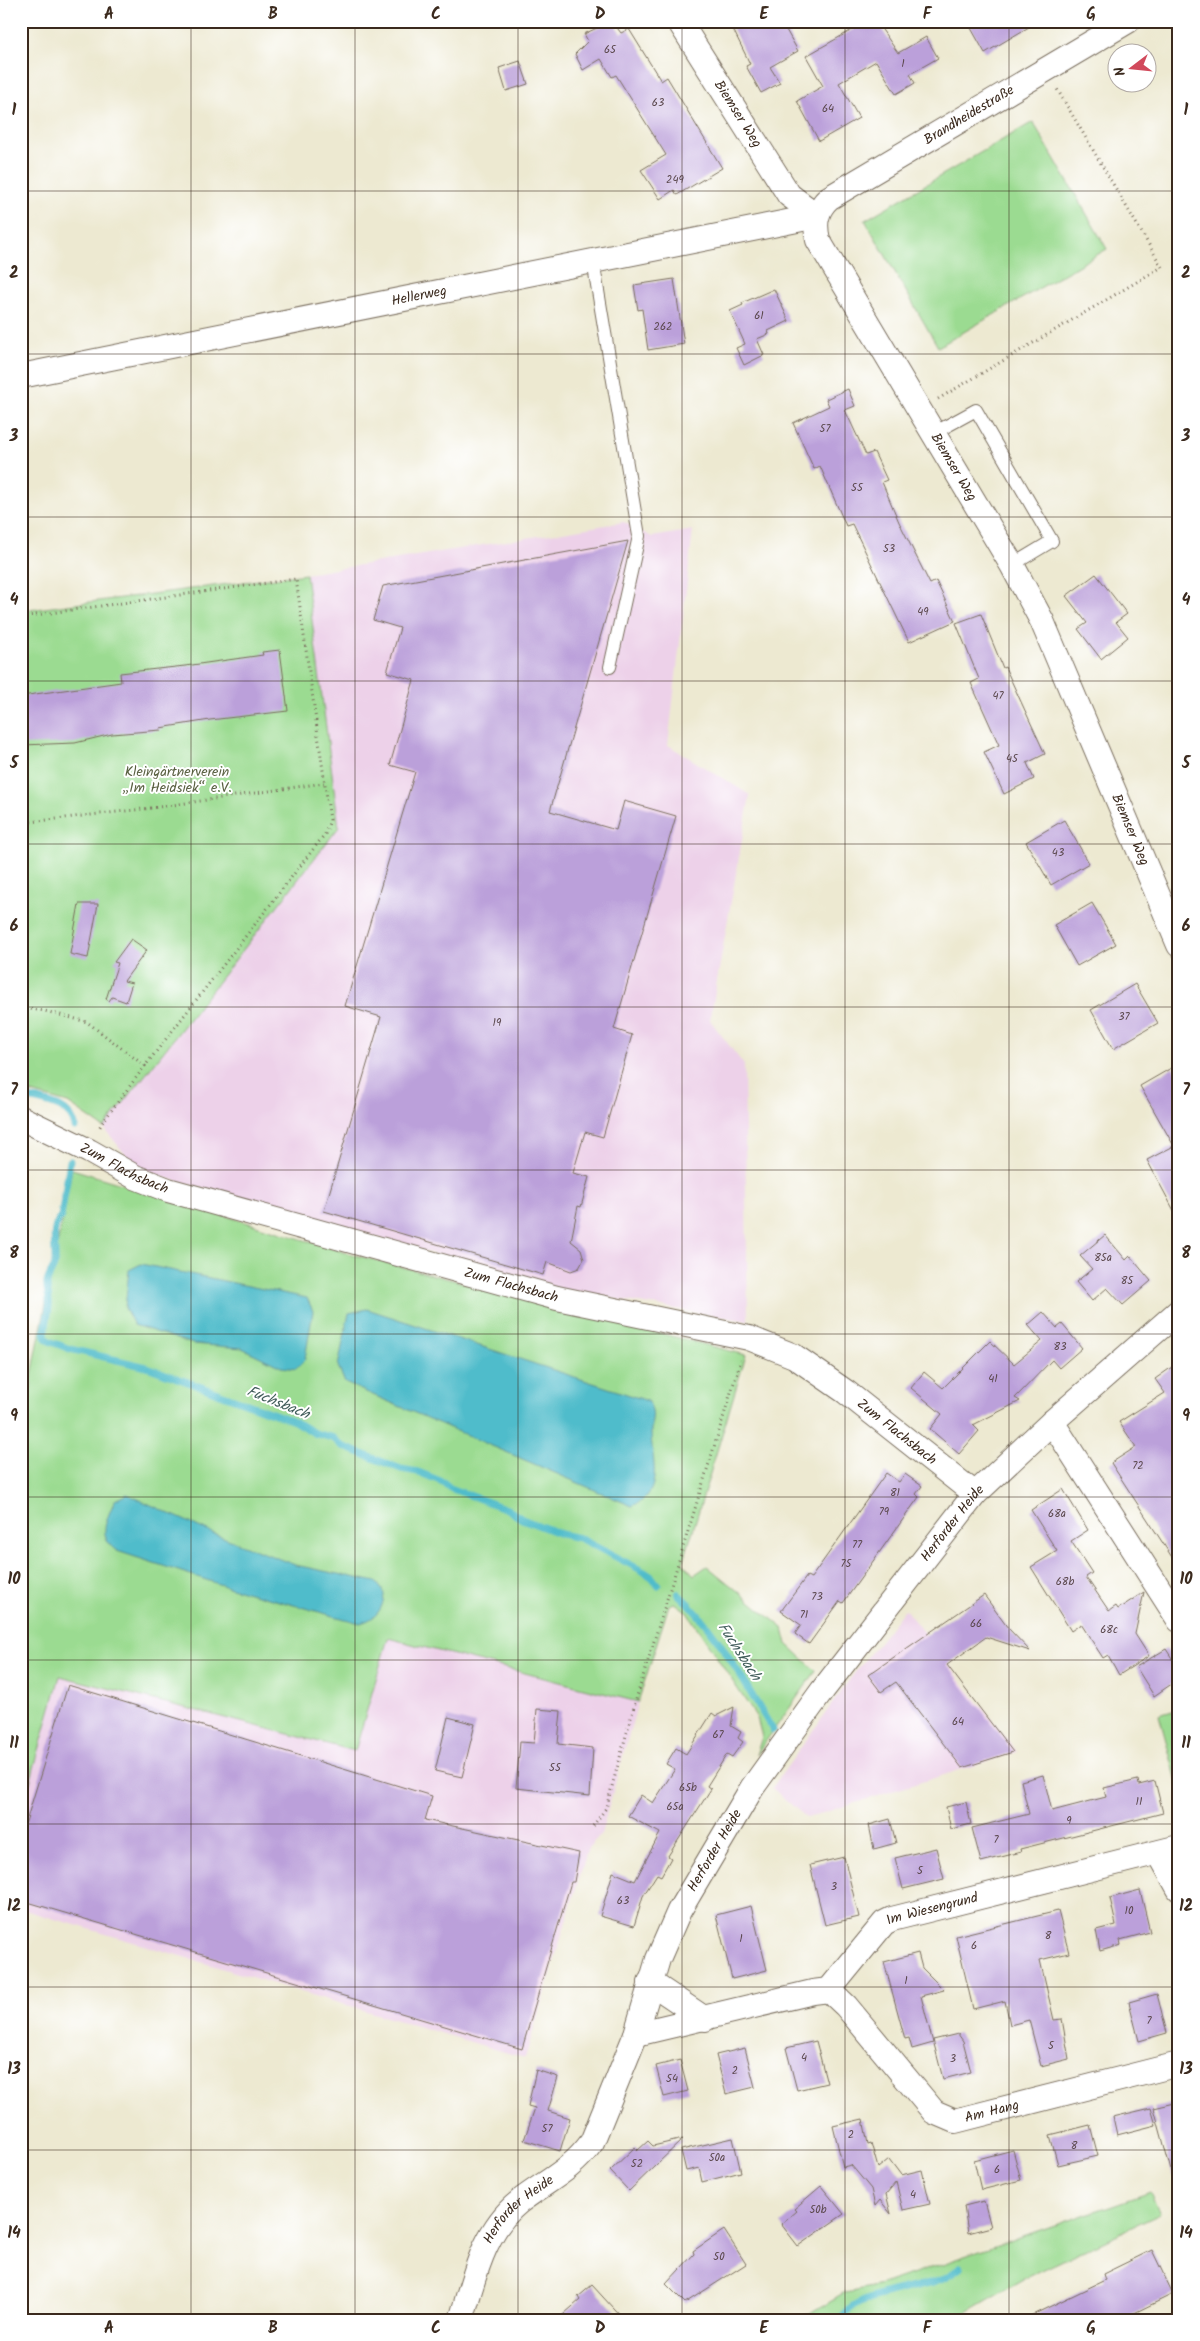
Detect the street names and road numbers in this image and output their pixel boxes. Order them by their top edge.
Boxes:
street label: Biemser Weg [708,76,767,152]
street label: Brandheidestraße [920,79,1019,151]
street label: Hellerweg [389,280,449,312]
street label: Biemser Weg [925,429,983,506]
street label: Biemser Weg [1105,790,1155,869]
street label: Zum Flachsbach [76,1137,172,1200]
street label: Zum Flachsbach [461,1262,561,1309]
street label: Zum Flachsbach [852,1393,941,1471]
street label: Herforder Heide [915,1479,990,1566]
street label: Herforder Heide [682,1805,748,1896]
street label: Im Wiesengrund [882,1887,981,1931]
street label: Am Hang [962,2094,1021,2129]
street label: Herforder Heide [478,2169,559,2248]

